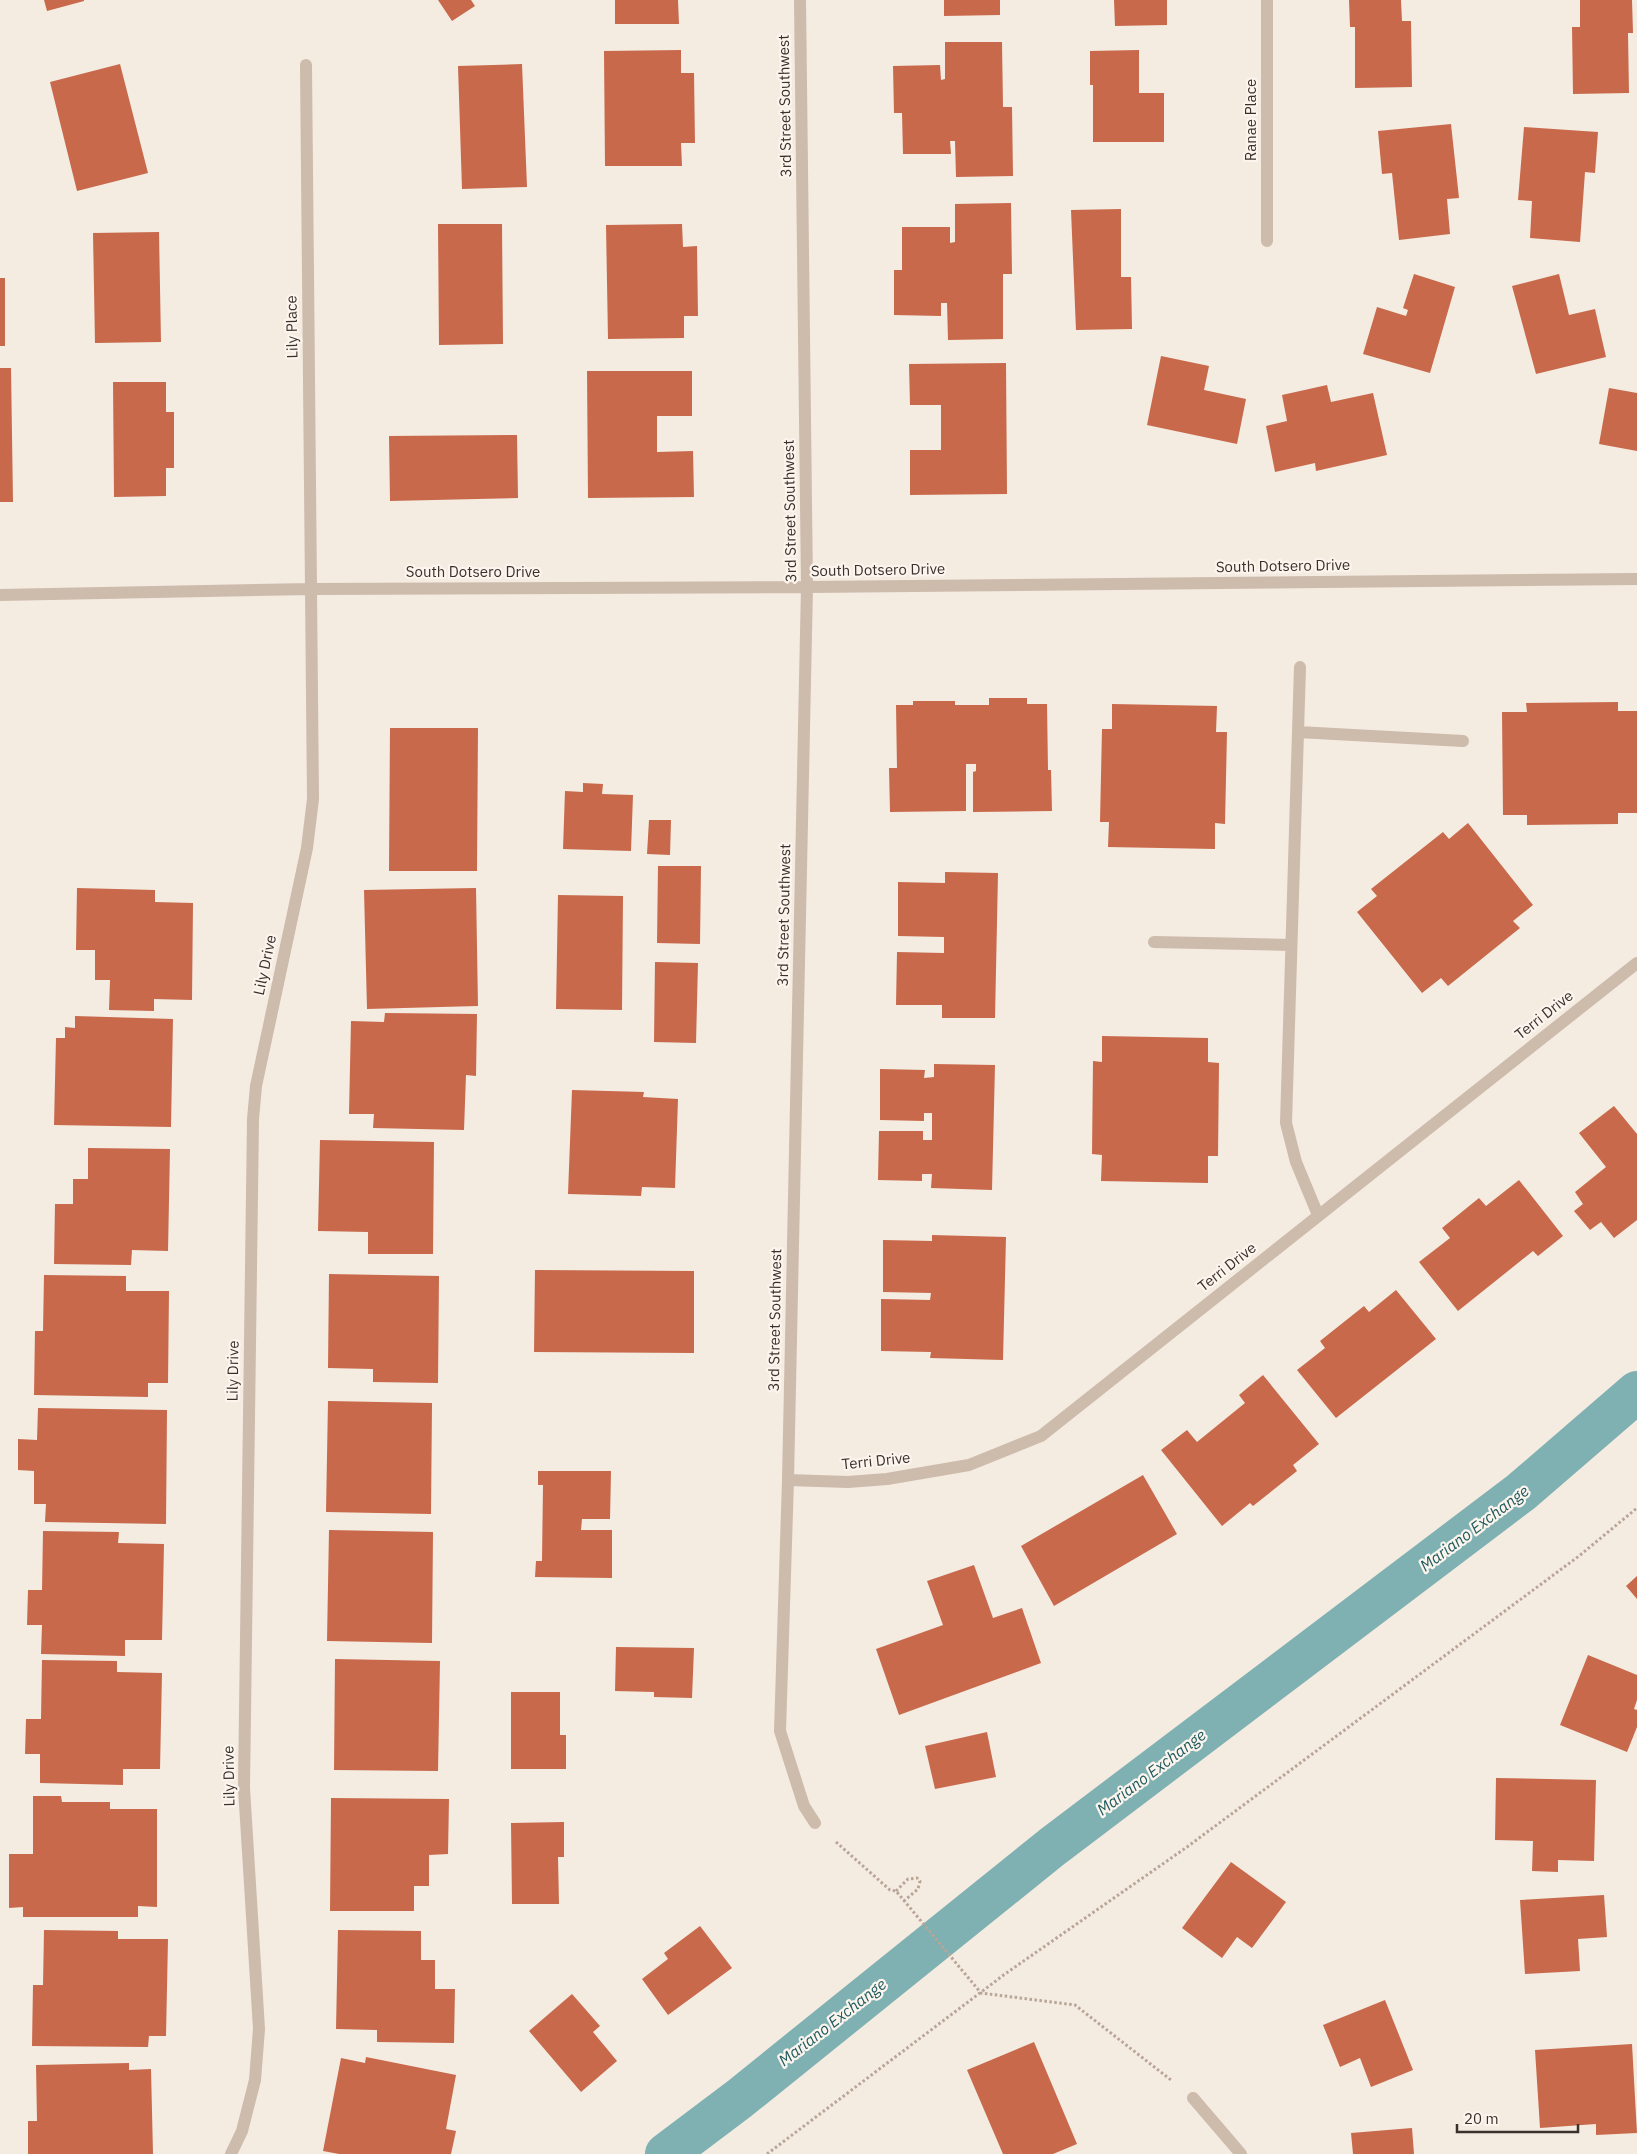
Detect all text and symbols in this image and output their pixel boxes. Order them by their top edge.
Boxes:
street label: 3rd Street Southwest [774,34,795,178]
street label: Ranae Place [1241,79,1260,161]
street label: Lily Place [281,295,302,359]
street label: 3rd Street Southwest [779,439,800,583]
street label: South Dotsero Drive [1216,555,1350,576]
street label: South Dotsero Drive [811,559,945,580]
street label: South Dotsero Drive [406,562,540,581]
street label: 3rd Street Southwest [773,843,794,987]
street label: Lily Drive [249,933,280,997]
street label: Terri Drive [1511,986,1577,1043]
street label: Terri Drive [1194,1238,1260,1295]
street label: 3rd Street Southwest [764,1248,785,1392]
street label: Lily Drive [222,1340,243,1402]
street label: Terri Drive [841,1447,911,1474]
water label: Mariano Exchange [1416,1481,1532,1575]
water label: Mariano Exchange [1093,1725,1209,1819]
street label: Lily Drive [218,1745,239,1807]
water label: Mariano Exchange [774,1974,890,2070]
scale bar [1457,2102,1578,2134]
text: 20 m [1464,2109,1499,2128]

